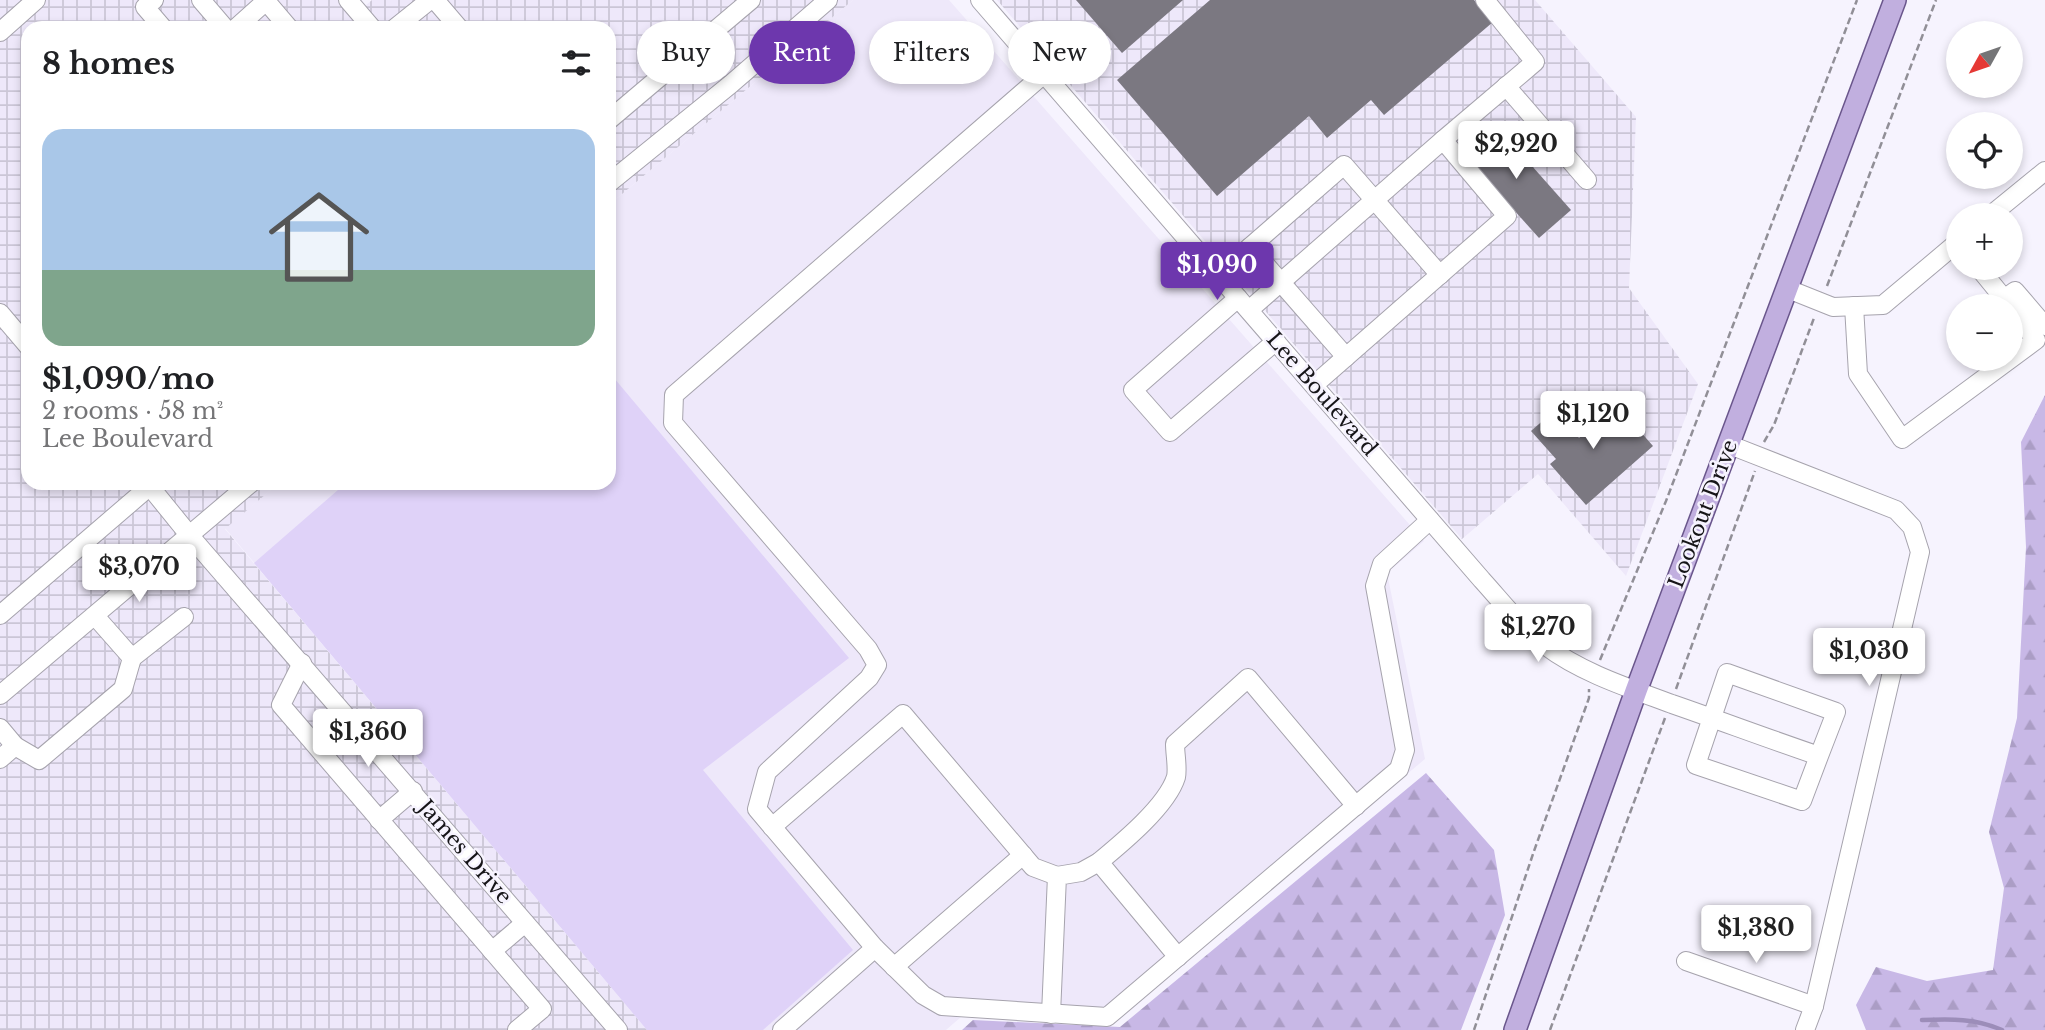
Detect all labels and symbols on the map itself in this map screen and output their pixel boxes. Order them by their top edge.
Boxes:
north arrow [1946,21,2023,98]
pin: $2,920 [1459,122,1573,181]
pin: $1,090 [1160,243,1274,302]
street label: Lee Boulevard [1261,327,1383,461]
pin: $1,120 [1536,392,1650,451]
street label: Lookout Drive [1663,436,1743,592]
pin: $3,070 [82,544,196,604]
pin: $1,270 [1481,604,1595,664]
pin: $1,030 [1812,628,1926,688]
pin: $1,360 [311,710,425,769]
street label: James Drive [411,792,517,909]
pin: $1,380 [1699,906,1813,965]

